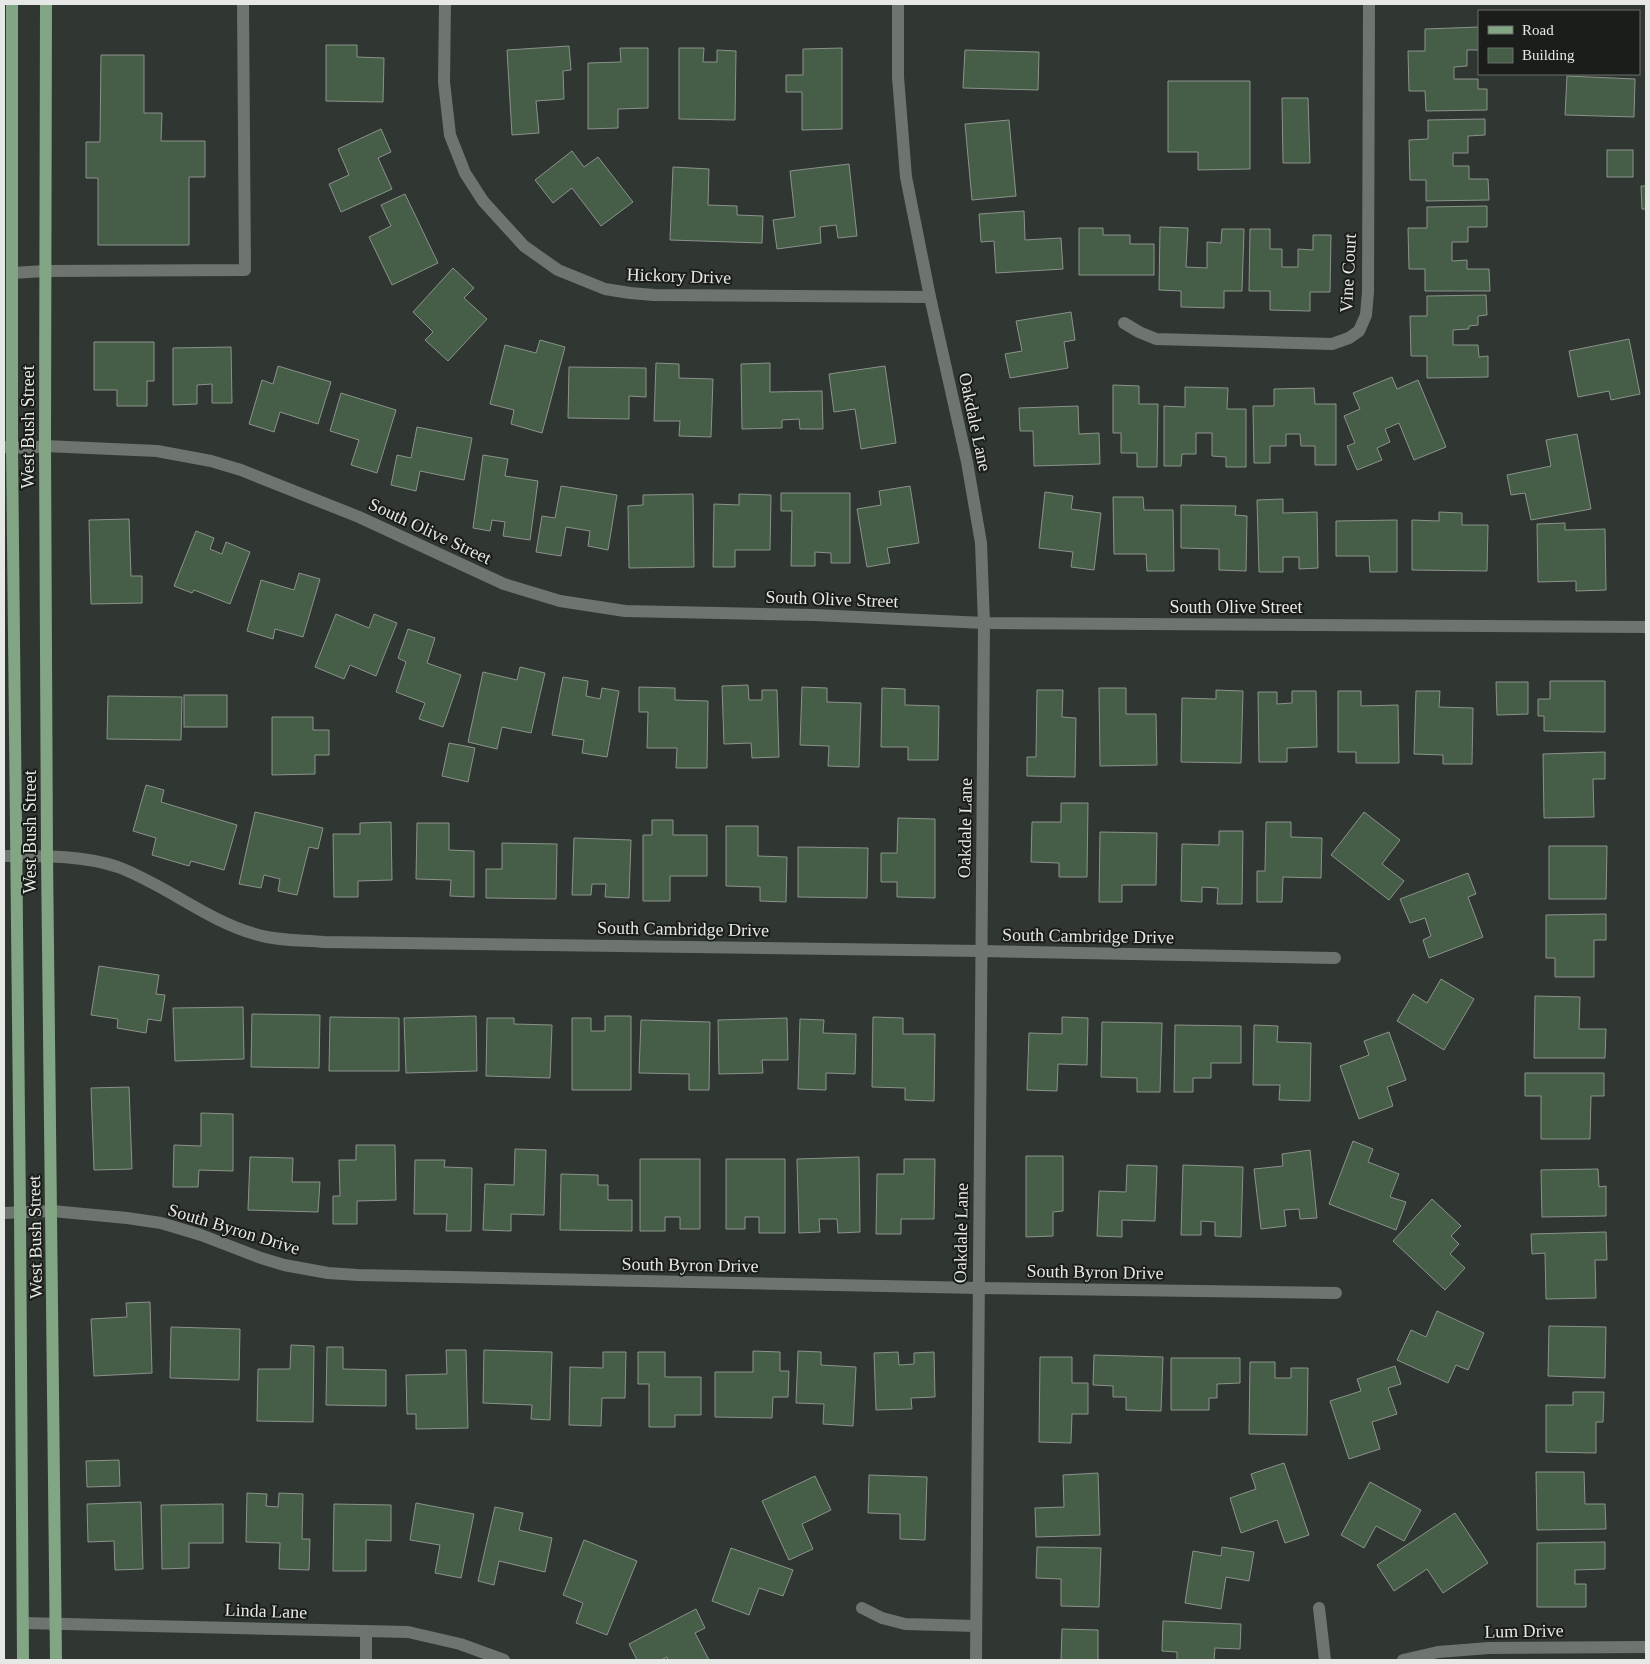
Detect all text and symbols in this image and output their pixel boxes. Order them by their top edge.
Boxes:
legend [1478,10,1640,75]
text: Road [1522,22,1554,38]
text: Building [1522,47,1575,63]
street label: Vine Court [1336,233,1360,313]
street label: Hickory Drive [626,264,732,288]
street label: West Bush Street [18,365,38,489]
street label: Oakdale Lane [955,371,995,473]
street label: South Olive Street [366,494,494,568]
street label: South Olive Street [765,587,899,611]
street label: South Olive Street [1170,597,1303,617]
street label: West Bush Street [20,770,40,894]
street label: Oakdale Lane [954,778,976,878]
street label: South Cambridge Drive [597,918,769,940]
street label: South Cambridge Drive [1002,925,1174,947]
street label: West Bush Street [24,1175,46,1299]
street label: Oakdale Lane [950,1183,972,1283]
street label: South Byron Drive [166,1199,302,1259]
street label: South Byron Drive [621,1254,759,1276]
street label: South Byron Drive [1026,1261,1164,1283]
street label: Linda Lane [224,1600,308,1622]
street label: Lum Drive [1484,1620,1564,1642]

